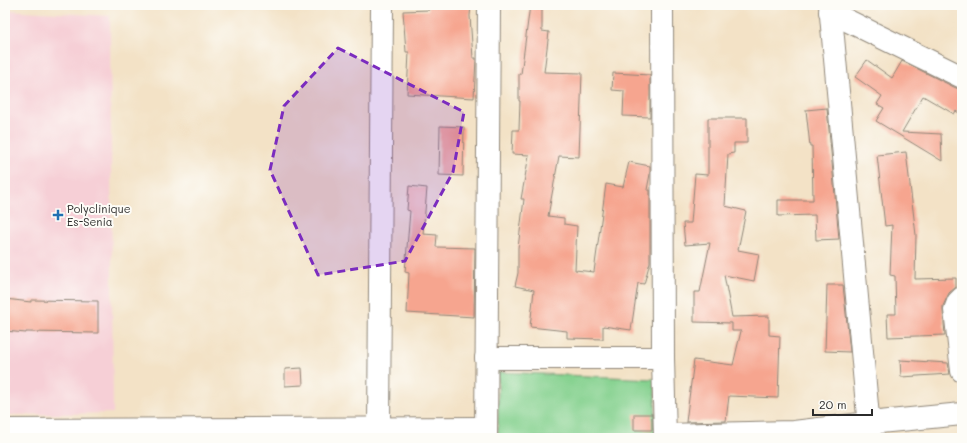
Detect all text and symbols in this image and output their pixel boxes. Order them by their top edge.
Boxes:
place label: Polyclinique Es-Senia [67,201,131,229]
marker: Polyclinique Es-Senia [52,209,64,221]
scale bar [813,391,872,417]
text: 20 m [819,396,847,412]

